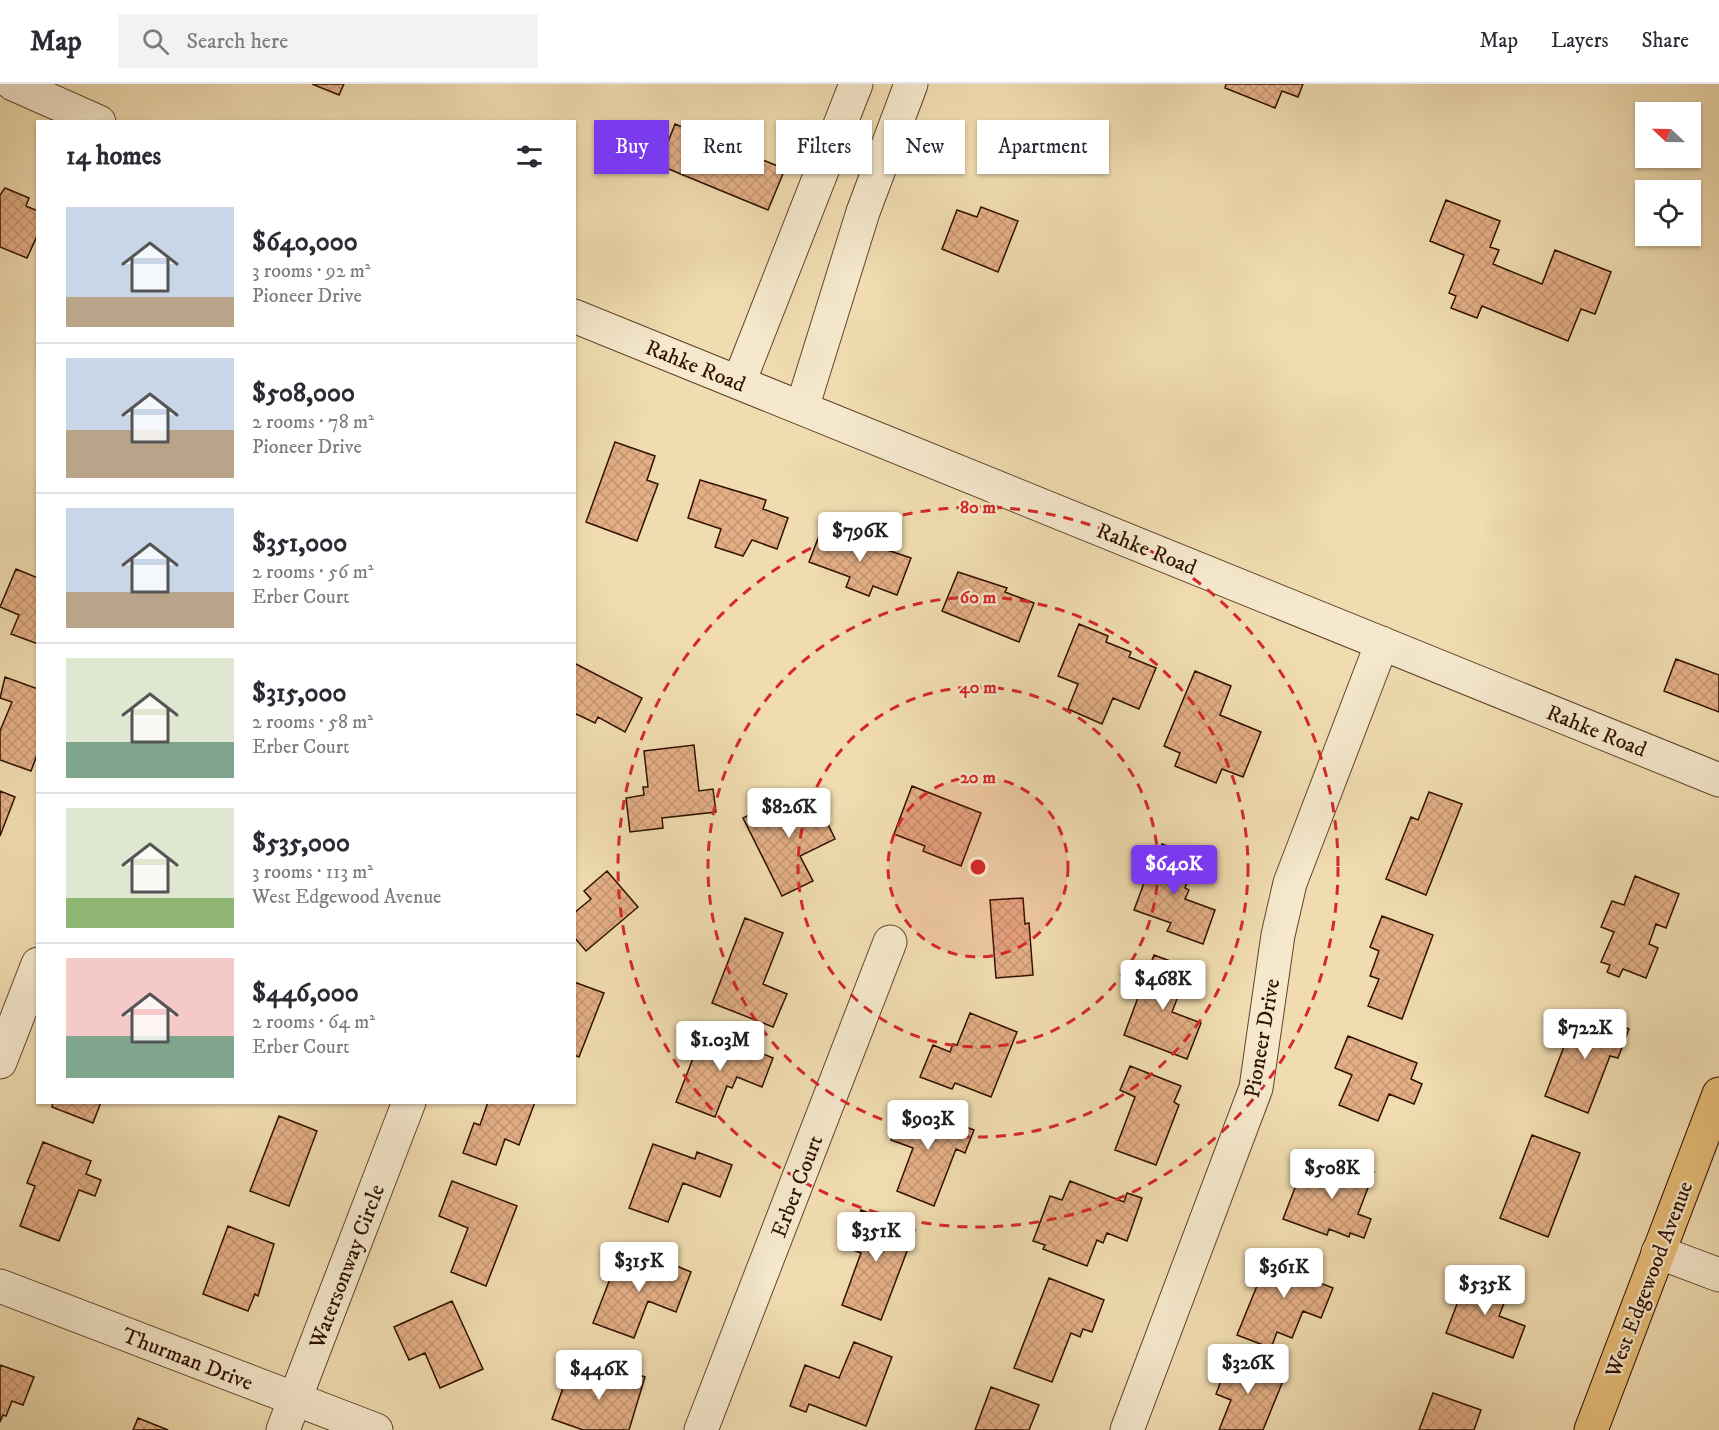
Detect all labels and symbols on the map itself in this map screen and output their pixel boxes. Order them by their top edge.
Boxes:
north arrow [1635,102,1701,168]
street label: Rahke Road [641,334,749,399]
text: 80 m [960,497,997,519]
pin: $796K [818,512,902,563]
street label: Rahke Road [1092,517,1200,582]
text: 60 m [960,587,997,609]
text: 40 m [958,677,997,699]
street label: Rahke Road [1542,699,1650,764]
text: 20 m [960,767,996,789]
pin: $826K [747,788,831,839]
pin: $640K [1132,845,1216,896]
centre of rings [968,857,988,877]
pin: $468K [1121,960,1205,1011]
street label: Pioneer Drive [1239,976,1286,1100]
pin: $722K [1543,1009,1627,1060]
pin: $1.03M [671,1021,769,1072]
pin: $903K [886,1100,970,1151]
street label: Erber Court [766,1132,829,1241]
pin: $508K [1290,1149,1374,1200]
street label: West Edgewood Avenue [1599,1177,1699,1383]
street label: Watersonway Circle [303,1181,391,1353]
pin: $351K [834,1212,918,1263]
pin: $315K [597,1242,681,1293]
pin: $361K [1242,1248,1326,1299]
pin: $535K [1443,1265,1527,1316]
street label: Thurman Drive [118,1322,257,1397]
pin: $326K [1206,1344,1290,1395]
pin: $446K [557,1350,641,1401]

